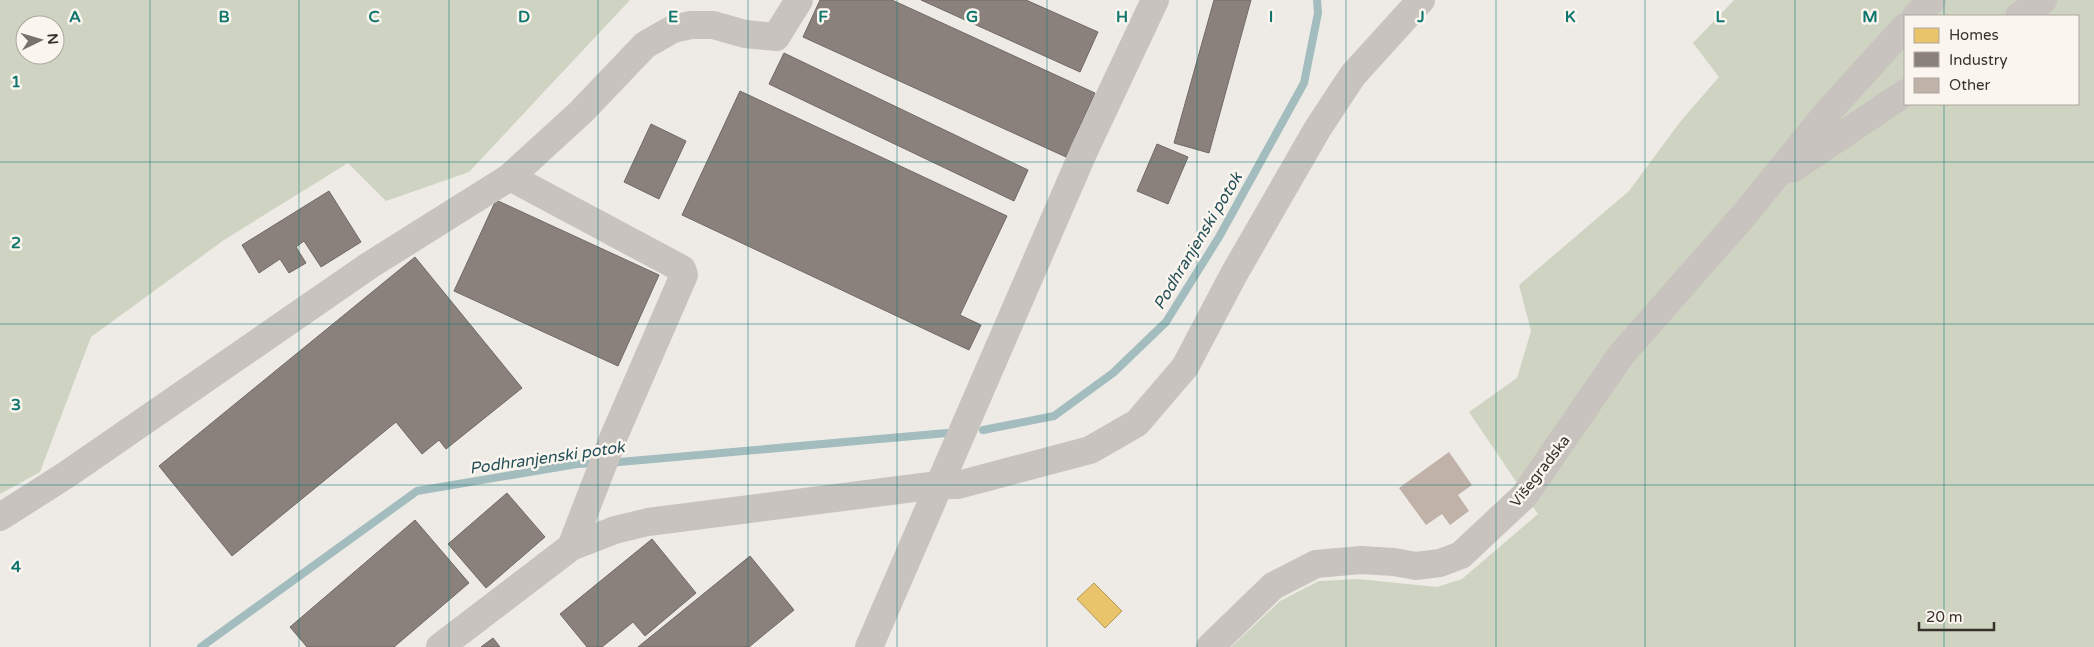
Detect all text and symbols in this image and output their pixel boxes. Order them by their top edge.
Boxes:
text: A [69,7,81,27]
text: B [218,7,230,27]
text: C [368,7,380,27]
text: D [518,7,530,27]
text: E [668,7,678,27]
text: F [818,7,828,27]
text: G [966,7,978,27]
text: H [1116,7,1128,27]
text: I [1269,7,1273,27]
text: J [1416,7,1425,27]
text: K [1565,7,1576,27]
text: L [1715,7,1725,27]
text: M [1862,7,1878,27]
north arrow [15,15,65,65]
legend [1904,15,2079,105]
text: Homes [1949,26,1999,44]
text: N [43,33,61,45]
text: Industry [1949,51,2008,69]
text: 1 [11,72,21,92]
text: Other [1949,76,1991,94]
water label: Podhranjenski potok [1149,168,1248,313]
text: 2 [11,233,21,253]
text: 3 [11,395,21,415]
street label: Višegradska [1506,431,1574,511]
water label: Podhranjenski potok [468,437,627,479]
text: 4 [11,557,21,577]
scale bar [1919,600,1994,632]
text: 20 m [1926,608,1963,626]

